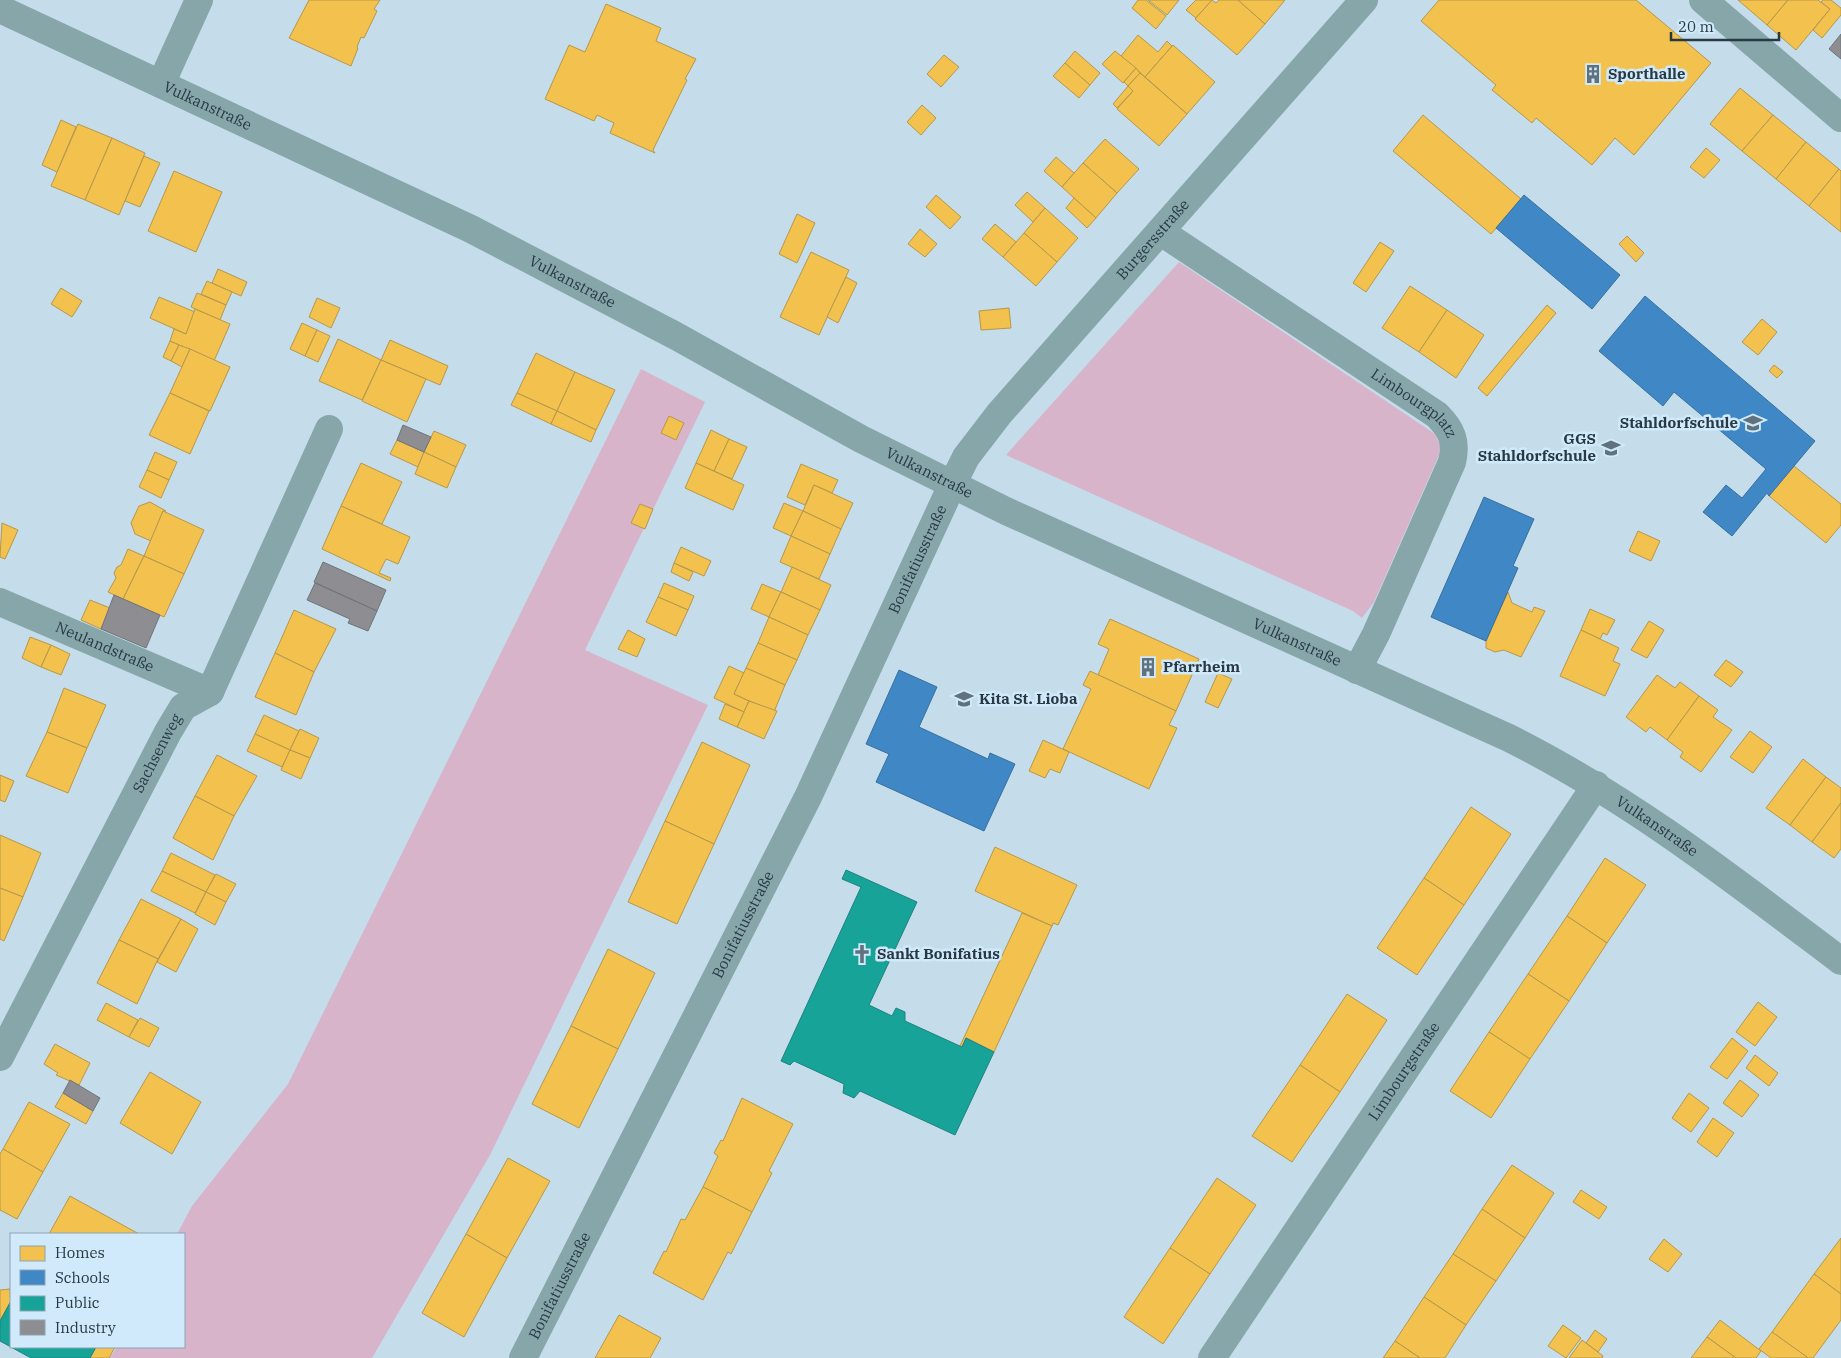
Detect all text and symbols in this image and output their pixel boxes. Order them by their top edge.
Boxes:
scale bar [1671,10,1778,42]
text: 20 m [1678,17,1714,36]
building icon: Sporthalle [1582,63,1604,85]
place label: Sporthalle [1608,64,1685,83]
street label: Vulkanstraße [161,77,255,134]
street label: Burgersstraße [1112,195,1193,283]
street label: Vulkanstraße [526,251,619,312]
street label: Limbourgplatz [1368,364,1461,441]
school or university icon: Stahldorfschule [1742,412,1764,434]
place label: Stahldorfschule [1620,413,1738,432]
place label: GGS Stahldorfschule [1478,429,1596,465]
school or university icon: GGS Stahldorfschule [1600,437,1622,459]
street label: Vulkanstraße [883,443,976,502]
street label: Bonifatiusstraße [884,502,951,617]
street label: Vulkanstraße [1250,614,1344,670]
street label: Neulandstraße [53,617,157,676]
building icon: Pfarrheim [1137,656,1159,678]
place label: Pfarrheim [1163,657,1241,676]
school or university icon: Kita St. Lioba [953,688,975,710]
place label: Kita St. Lioba [979,689,1078,708]
street label: Sachsenweg [128,710,186,796]
street label: Vulkanstraße [1613,791,1702,860]
street label: Bonifatiusstraße [708,868,778,981]
church icon: Sankt Bonifatius [851,943,873,965]
place label: Sankt Bonifatius [877,944,1000,963]
street label: Limbourgstraße [1364,1018,1443,1124]
street label: Bonifatiusstraße [524,1229,594,1342]
legend [10,1233,185,1348]
text: Homes [55,1243,105,1262]
text: Schools [55,1268,110,1287]
text: Public [55,1293,100,1312]
text: Industry [55,1318,116,1337]

